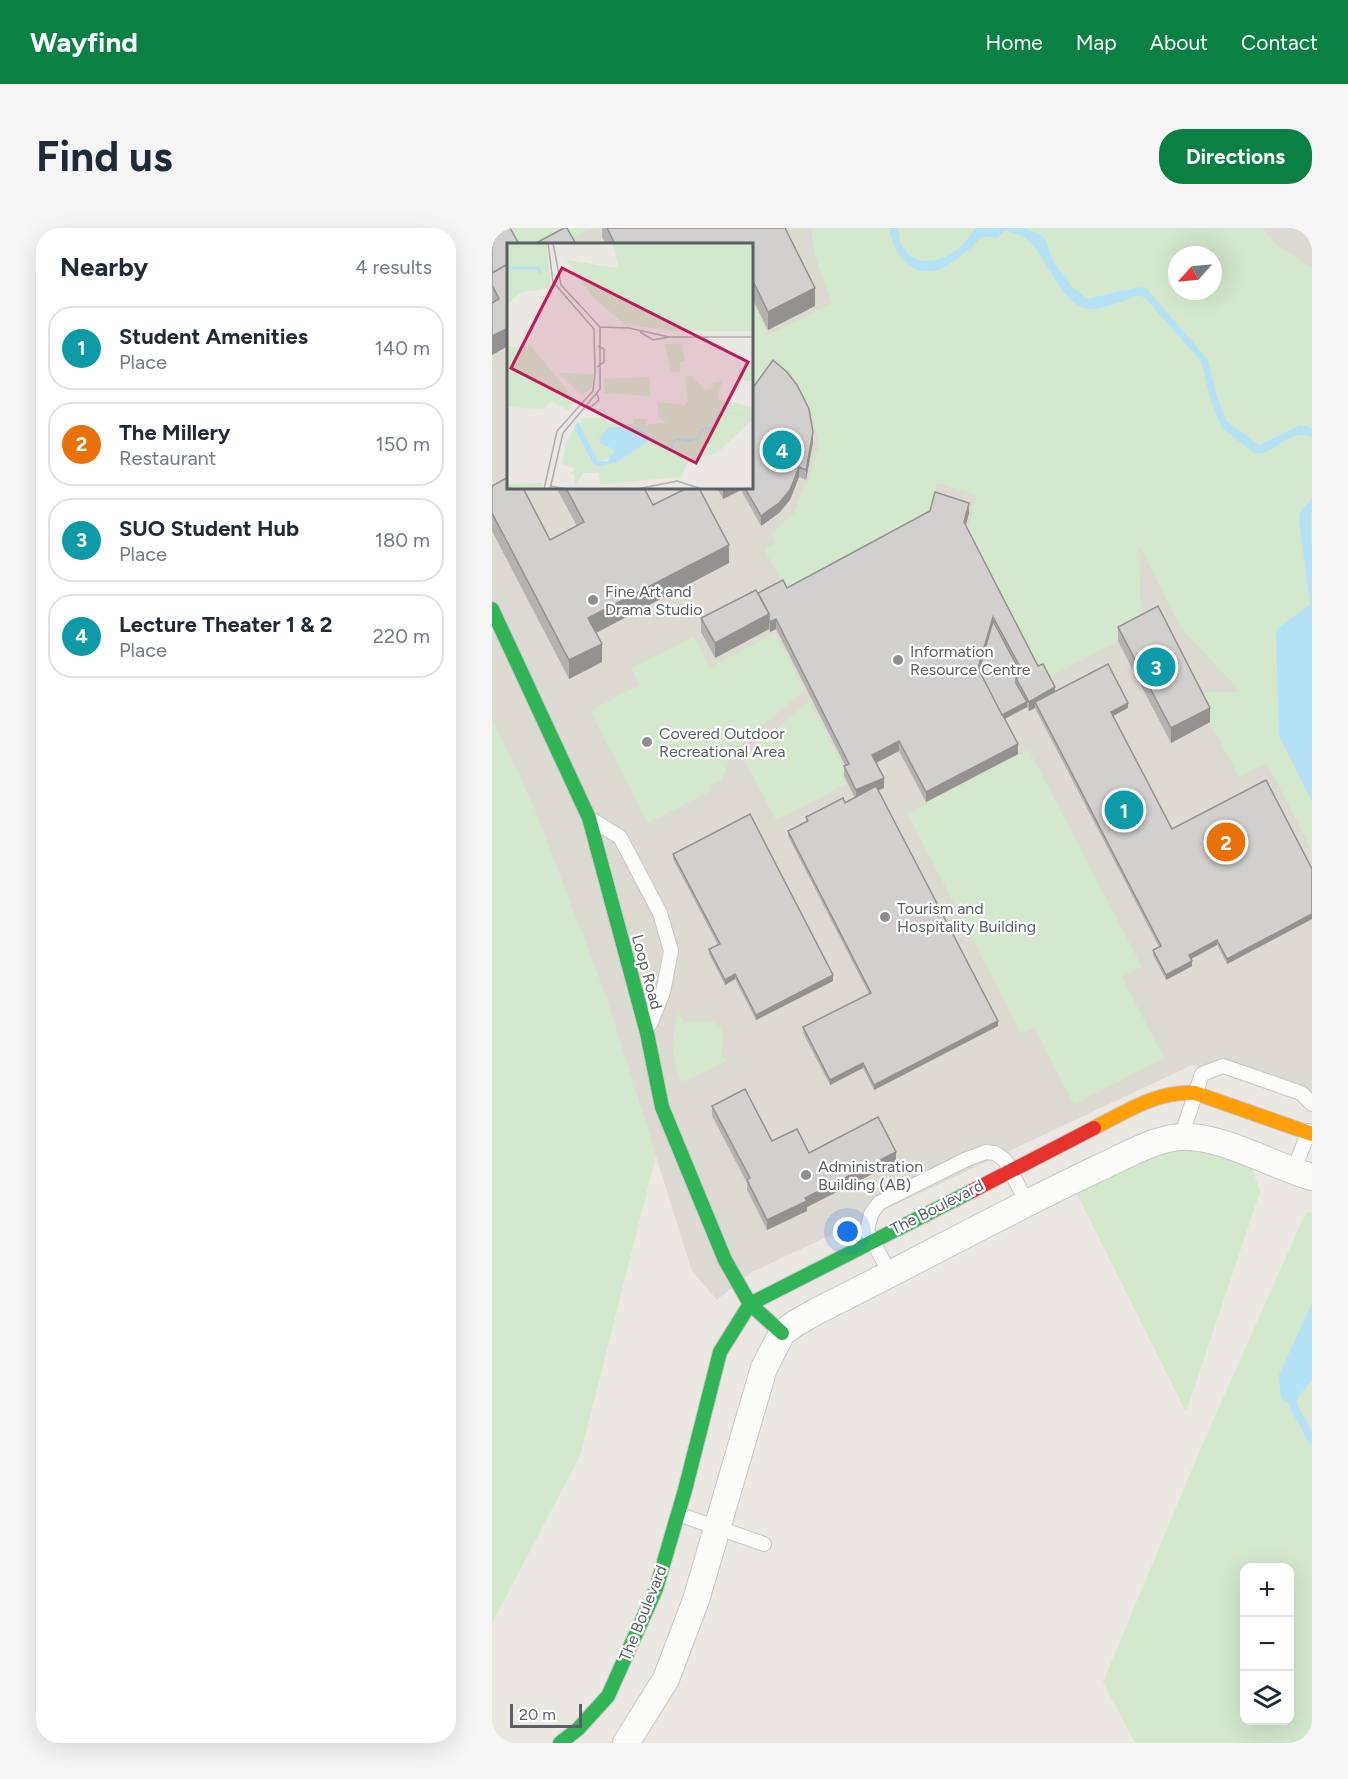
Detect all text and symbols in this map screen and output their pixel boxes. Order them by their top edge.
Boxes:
text: Wayfind [30,25,138,59]
text: Home [986,30,1043,55]
text: Map [1076,30,1117,55]
text: About [1150,30,1208,55]
text: Contact [1241,30,1318,55]
button: Directions [1159,129,1312,184]
text: Find us [36,131,173,182]
inset map [507,243,753,489]
north arrow [1168,246,1222,300]
text: Nearby [60,251,148,283]
text: 4 results [355,255,432,279]
text: Student Amenities [119,323,308,350]
text: 1 [77,336,86,360]
text: 140 m [375,336,430,360]
text: Place [119,350,167,374]
text: The Millery [119,419,230,446]
pin: 4 [762,428,802,472]
text: 2 [76,432,87,456]
text: 150 m [375,432,430,456]
text: Restaurant [119,446,216,470]
text: SUO Student Hub [119,515,299,542]
text: 3 [76,528,87,552]
text: 180 m [375,528,430,552]
text: Place [119,542,167,566]
place label: Fine Art and Drama Studio [605,582,702,619]
marker: Fine Art and Drama Studio [586,593,600,607]
text: Lecture Theater 1 & 2 [119,611,333,638]
text: 4 [75,624,88,648]
text: 220 m [373,624,430,648]
text: Place [119,638,167,662]
place label: Information Resource Centre [910,642,1031,679]
pin: 3 [1136,644,1176,690]
marker: Information Resource Centre [891,653,905,667]
place label: Covered Outdoor Recreational Area [659,724,785,761]
marker: Covered Outdoor Recreational Area [640,735,654,749]
pin: 1 [1104,788,1144,832]
pin: 2 [1206,820,1246,864]
place label: Tourism and Hospitality Building [897,899,1036,936]
marker: Tourism and Hospitality Building [878,910,892,924]
street label: Loop Road [628,932,666,1012]
place label: Administration Building (AB) [818,1157,923,1194]
marker: Administration Building (AB) [799,1168,813,1182]
street label: The Boulevard [887,1175,987,1239]
your location [833,1217,862,1246]
street label: The Boulevard [615,1562,671,1664]
map controls [1240,1563,1294,1725]
button: + [1240,1563,1294,1617]
button: − [1240,1617,1294,1671]
button: layers [1240,1671,1294,1725]
scale bar [510,1701,582,1728]
text: 20 m [519,1705,556,1724]

